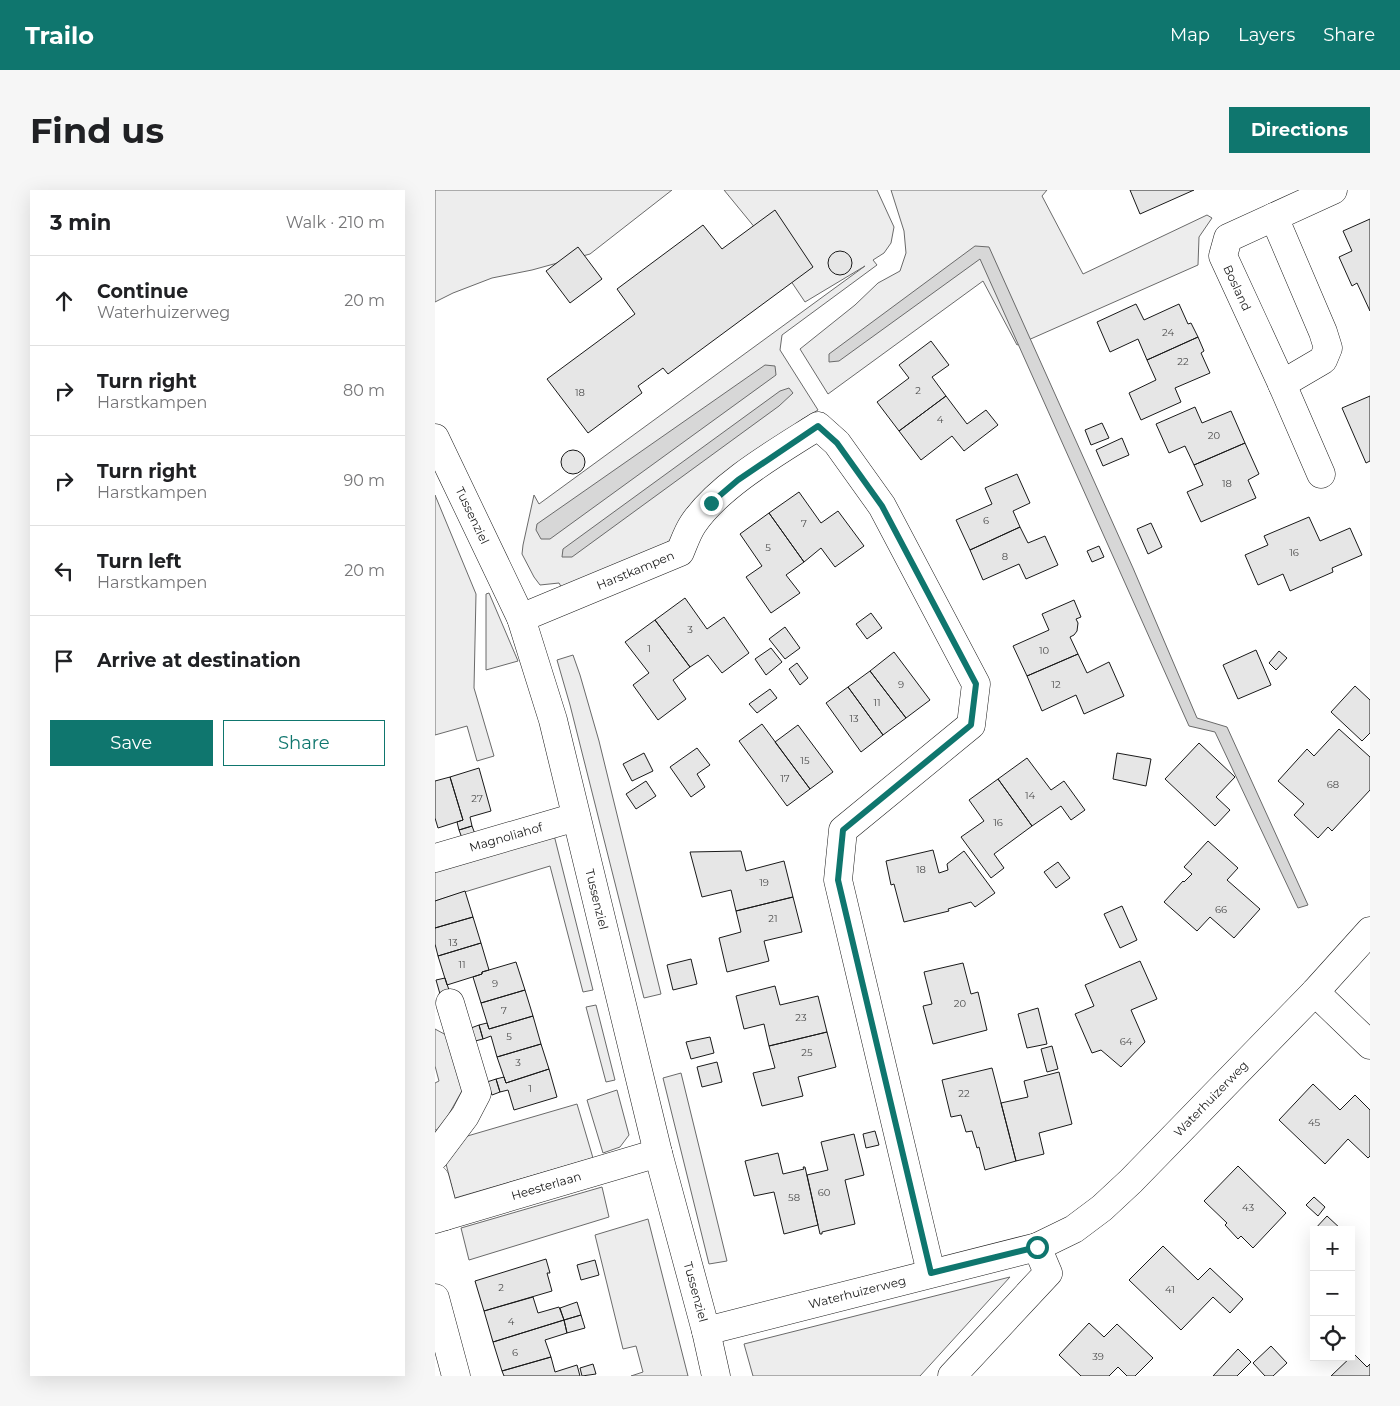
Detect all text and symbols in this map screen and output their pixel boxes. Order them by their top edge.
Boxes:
text: Trailo [25,21,94,50]
text: Map [1170,24,1210,46]
text: Layers [1238,24,1295,46]
text: Share [1323,24,1375,46]
button: Directions [1229,107,1370,153]
text: Find us [30,109,164,152]
text: 3 min [50,210,111,235]
text: Walk · 210 m [286,213,385,232]
street label: Bosland [1220,262,1255,313]
text: Continue [97,280,188,303]
icon: ahead [50,287,78,315]
text: 20 m [344,291,385,310]
text: Waterhuizerweg [97,303,230,322]
house number: 24 [1162,326,1174,339]
house number: 22 [1177,355,1189,368]
text: Turn right [97,370,197,393]
icon: right [50,377,78,405]
text: 80 m [343,381,385,400]
house number: 2 [915,384,921,397]
house number: 18 [575,386,585,399]
text: Harstkampen [97,393,207,412]
house number: 4 [937,413,944,426]
house number: 20 [1208,429,1221,442]
text: Turn right [97,460,197,483]
icon: right [50,467,78,495]
text: 90 m [343,471,385,490]
house number: 18 [1222,477,1232,490]
text: Harstkampen [97,483,207,502]
street label: Tussenziel [452,484,493,546]
route end [700,492,723,515]
house number: 6 [983,514,989,527]
house number: 7 [801,517,807,530]
house number: 5 [765,541,771,554]
house number: 16 [1289,546,1299,559]
street label: Harstkampen [594,547,676,593]
text: Turn left [97,550,182,573]
house number: 8 [1002,550,1008,563]
icon: left [50,557,78,585]
text: 20 m [344,561,385,580]
text: Harstkampen [97,573,207,592]
house number: 3 [687,623,693,636]
house number: 1 [647,642,651,655]
house number: 10 [1039,644,1049,657]
icon: arrive [50,647,78,675]
text: Arrive at destination [97,649,301,672]
house number: 9 [898,678,904,691]
house number: 12 [1051,678,1061,691]
house number: 11 [873,696,881,709]
house number: 13 [849,712,859,725]
button: Save [50,720,213,766]
button: Share [223,720,385,766]
house number: 15 [800,754,810,767]
house number: 17 [780,772,790,785]
house number: 68 [1327,778,1339,791]
house number: 14 [1025,789,1035,802]
house number: 27 [471,792,483,805]
house number: 16 [993,816,1003,829]
street label: Magnoliahof [467,819,545,855]
house number: 18 [916,863,926,876]
street label: Tussenziel [582,868,612,931]
house number: 19 [759,876,769,889]
house number: 66 [1215,903,1227,916]
house number: 21 [768,912,778,925]
house number: 13 [448,936,458,949]
house number: 11 [458,958,466,971]
house number: 9 [492,977,498,990]
house number: 20 [954,997,967,1010]
house number: 7 [501,1004,507,1017]
house number: 23 [795,1011,807,1024]
house number: 5 [506,1030,512,1043]
house number: 64 [1120,1035,1133,1048]
house number: 25 [801,1046,813,1059]
house number: 3 [515,1056,521,1069]
street label: Waterhuizerweg [1170,1057,1251,1139]
house number: 1 [528,1082,532,1095]
house number: 22 [958,1087,970,1100]
house number: 45 [1308,1116,1320,1129]
street label: Heesterlaan [509,1168,583,1203]
house number: 60 [818,1186,831,1199]
house number: 58 [788,1191,800,1204]
house number: 43 [1242,1201,1254,1214]
map controls [1310,1226,1355,1361]
button: + [1310,1226,1355,1271]
route start [1026,1236,1049,1259]
street label: Tussenziel [681,1260,711,1324]
button: − [1310,1271,1355,1316]
street label: Waterhuizerweg [807,1273,907,1312]
house number: 2 [498,1281,504,1294]
house number: 41 [1165,1283,1175,1296]
house number: 4 [508,1315,515,1328]
button: locate [1310,1316,1355,1361]
house number: 6 [512,1346,518,1359]
house number: 39 [1092,1350,1104,1363]

